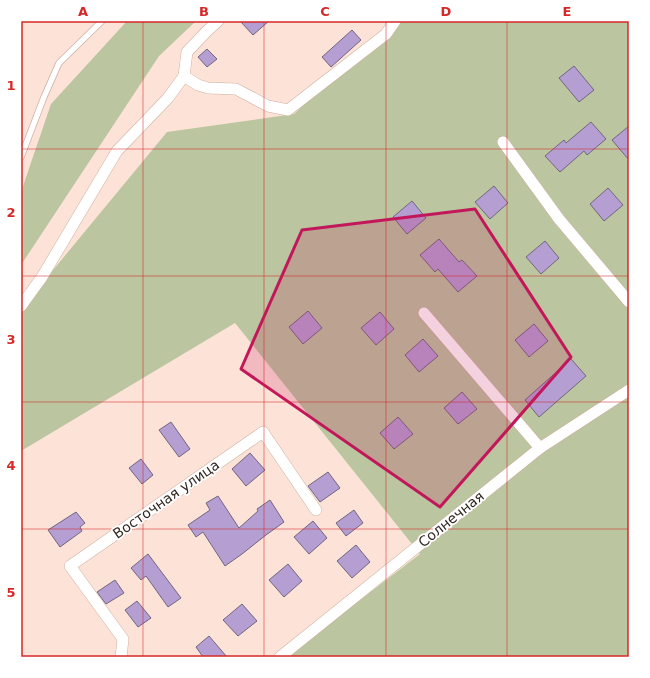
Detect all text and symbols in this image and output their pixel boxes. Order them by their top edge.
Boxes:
text: A [78,4,88,19]
text: B [199,4,209,19]
text: C [320,4,330,19]
text: D [441,4,452,19]
text: E [563,4,571,19]
text: 1 [6,78,16,93]
text: 2 [6,205,16,220]
text: 3 [6,332,16,347]
street label: Восточная улица [110,456,222,542]
text: 4 [6,458,16,473]
street label: Солнечная [415,488,487,550]
text: 5 [6,585,16,600]

